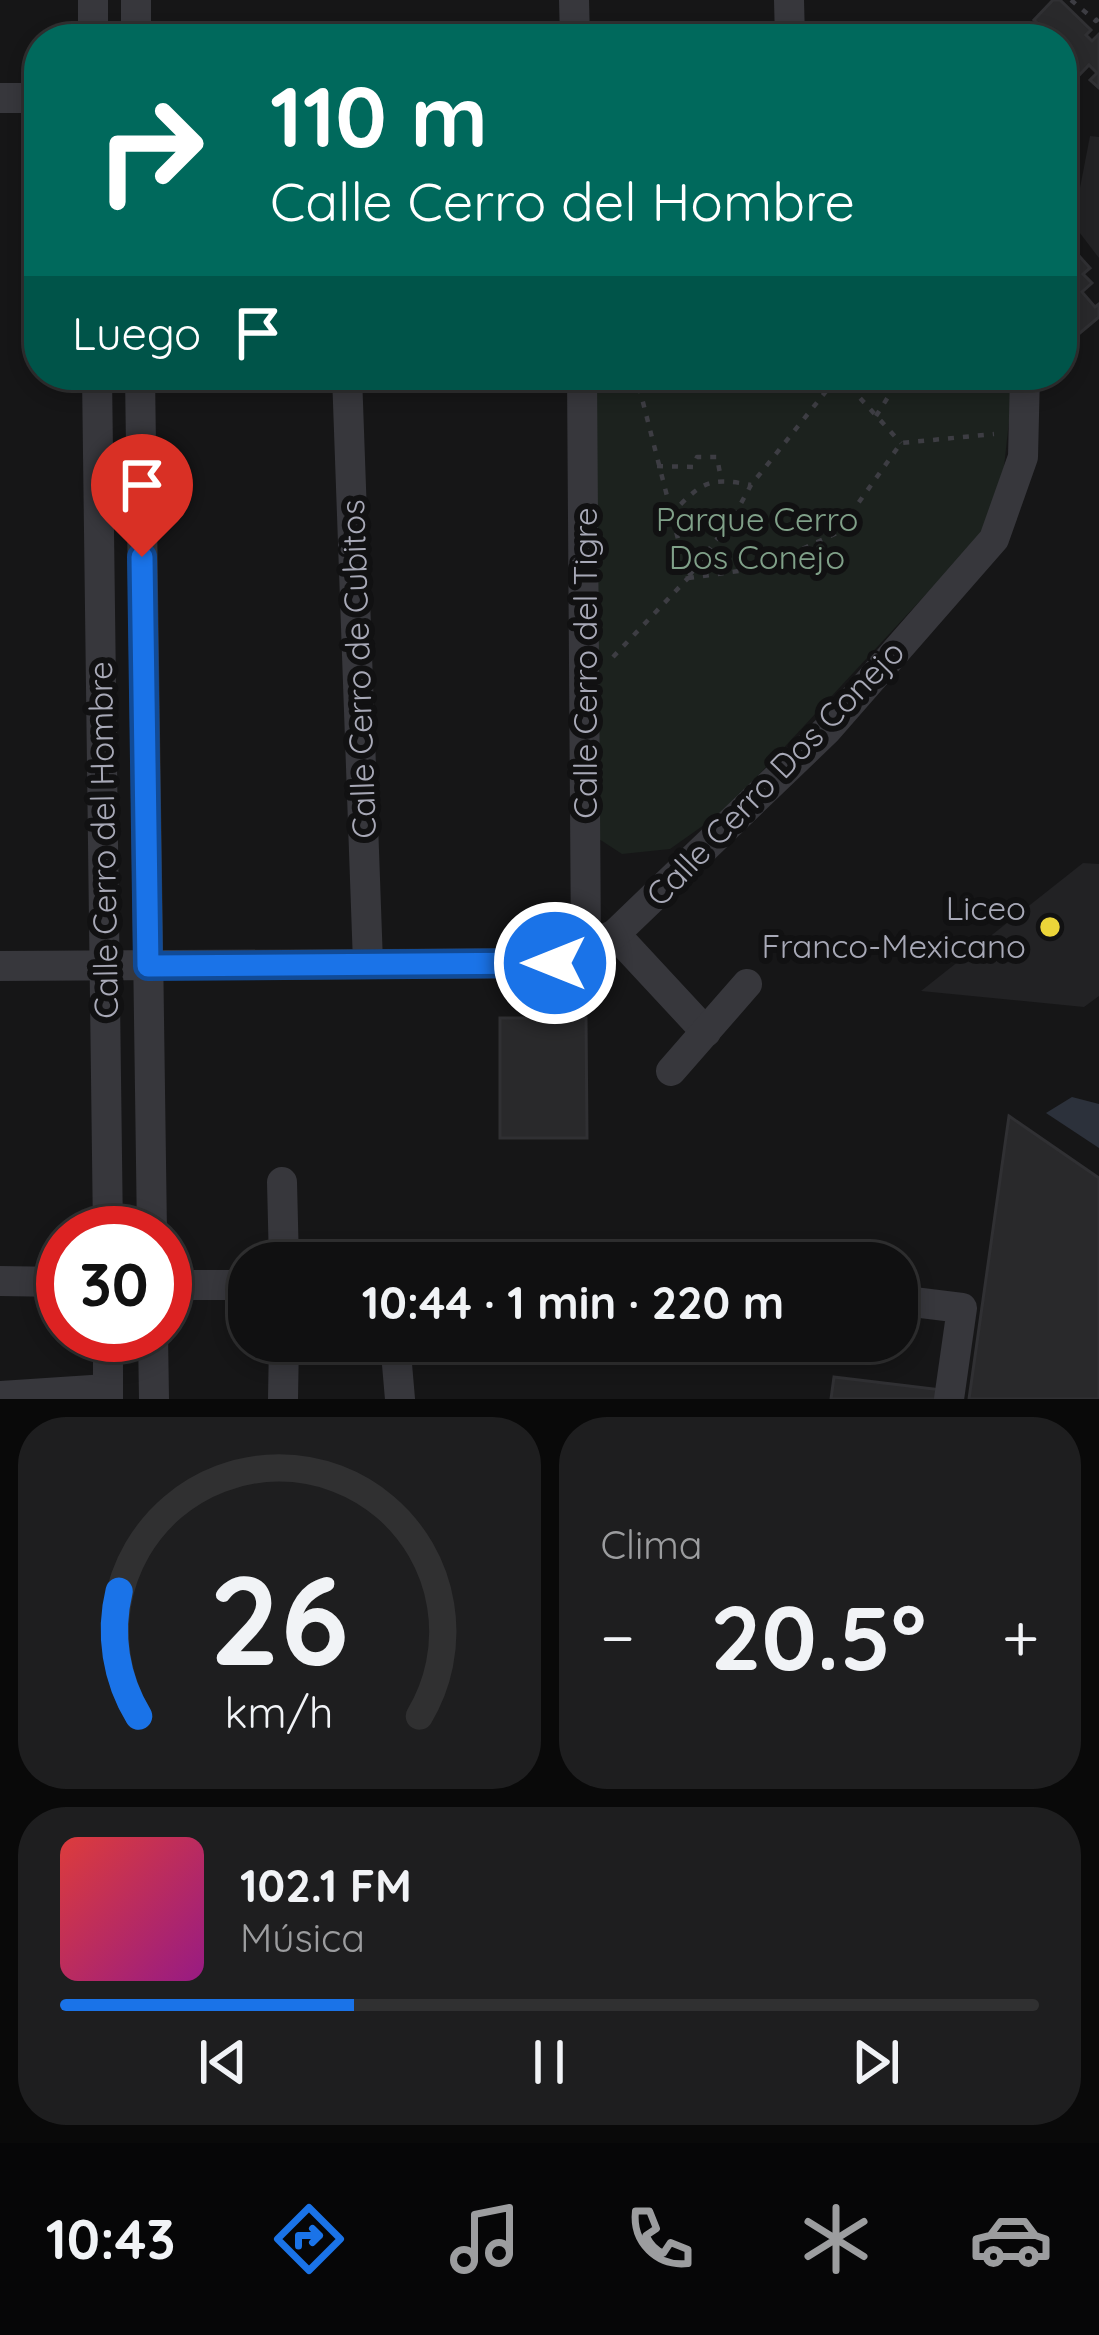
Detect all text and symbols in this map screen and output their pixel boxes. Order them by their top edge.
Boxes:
text: 110 m [270,63,488,168]
icon: right [72,72,228,228]
text: Calle Cerro del Hombre [270,167,855,235]
icon: arrive [225,300,291,366]
text: Luego [72,305,201,361]
pin [91,434,193,557]
icon: arrive [109,452,175,518]
park label: Parque Cerro Dos Conejo [656,498,858,577]
street label: Calle Cerro de Cubitos [331,499,384,839]
street label: Calle Cerro del Tigre [564,507,605,819]
street label: Calle Cerro Dos Conejo [637,631,912,914]
street label: Calle Cerro del Hombre [79,661,126,1019]
place label: Liceo Franco-Mexicano [762,887,1026,966]
position arrow [492,900,618,1026]
marker: Liceo Franco-Mexicano [1037,914,1063,940]
speed limit sign: 30 [36,1206,192,1362]
text: 10:44 · 1 min · 220 m [362,1274,784,1330]
text: Clima [601,1520,703,1569]
text: 26 [209,1540,349,1696]
text: 20.5° [710,1580,926,1693]
text: − [601,1595,635,1678]
text: + [1002,1595,1039,1678]
text: km/h [225,1685,334,1739]
text: 102.1 FM [240,1857,412,1913]
text: Música [240,1913,365,1962]
icon: previous [190,2029,256,2095]
icon: pause [516,2029,582,2095]
icon: next [843,2029,909,2095]
icon: directions [267,2197,351,2281]
icon: music [443,2197,527,2281]
icon: phone [618,2197,702,2281]
icon: climate [794,2197,878,2281]
icon: car [969,2197,1053,2281]
text: 10:43 [46,2205,175,2273]

